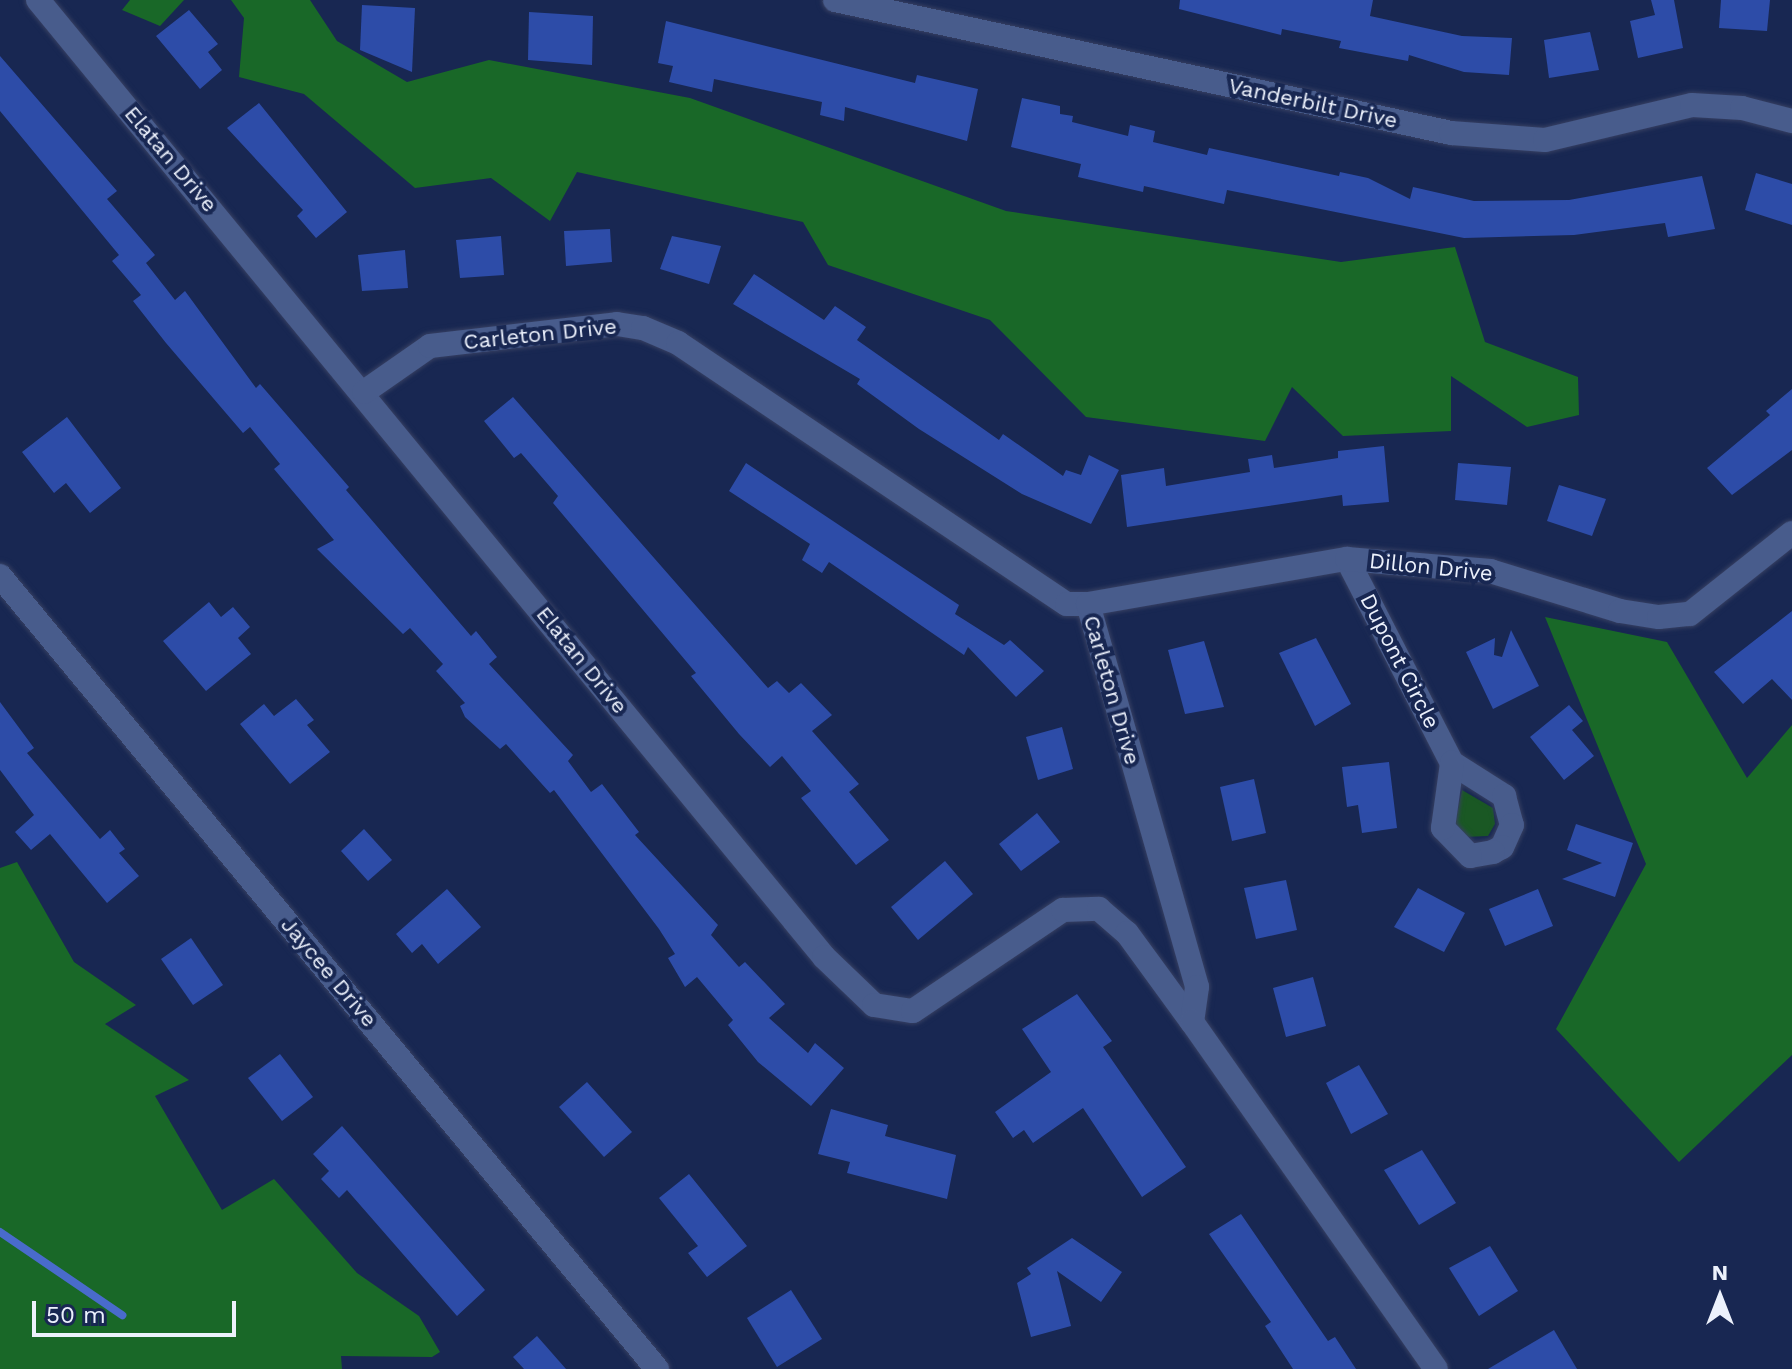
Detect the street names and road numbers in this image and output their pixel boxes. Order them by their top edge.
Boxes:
street label: Vanderbilt Drive [1226,72,1400,134]
street label: Elatan Drive [119,101,223,217]
street label: Carleton Drive [462,313,618,355]
street label: Dillon Drive [1368,547,1494,587]
street label: Dupont Circle [1355,589,1445,733]
street label: Elatan Drive [531,601,633,719]
street label: Carleton Drive [1078,612,1146,768]
street label: Jaycee Drive [275,912,383,1032]

